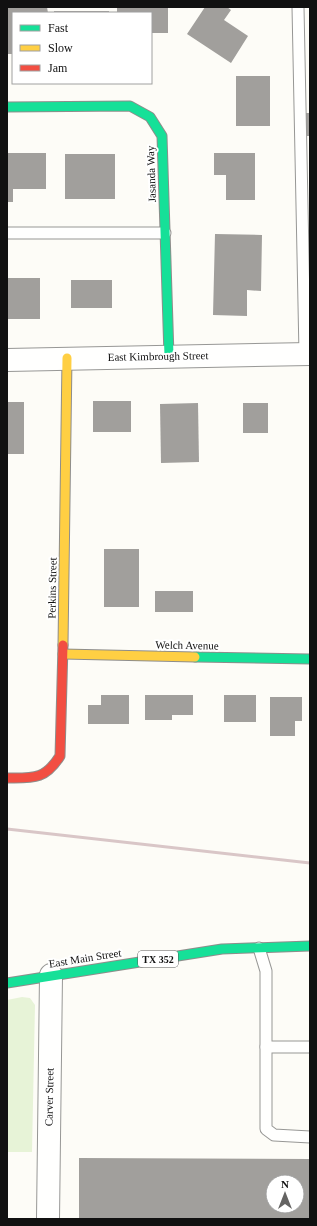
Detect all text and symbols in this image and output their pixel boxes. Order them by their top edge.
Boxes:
legend [12,12,152,84]
text: Fast [48,21,69,35]
text: Slow [48,41,73,55]
text: Jam [48,61,68,75]
street label: Jasanda Way [144,145,158,203]
street label: East Kimbrough Street [107,349,209,363]
street label: Perkins Street [45,557,59,619]
street label: Welch Avenue [155,638,219,652]
street label: East Main Street [48,946,122,970]
road number: TX 352 [138,951,178,967]
street label: Carver Street [42,1068,56,1126]
north arrow [265,1174,305,1214]
text: N [281,1178,289,1190]

